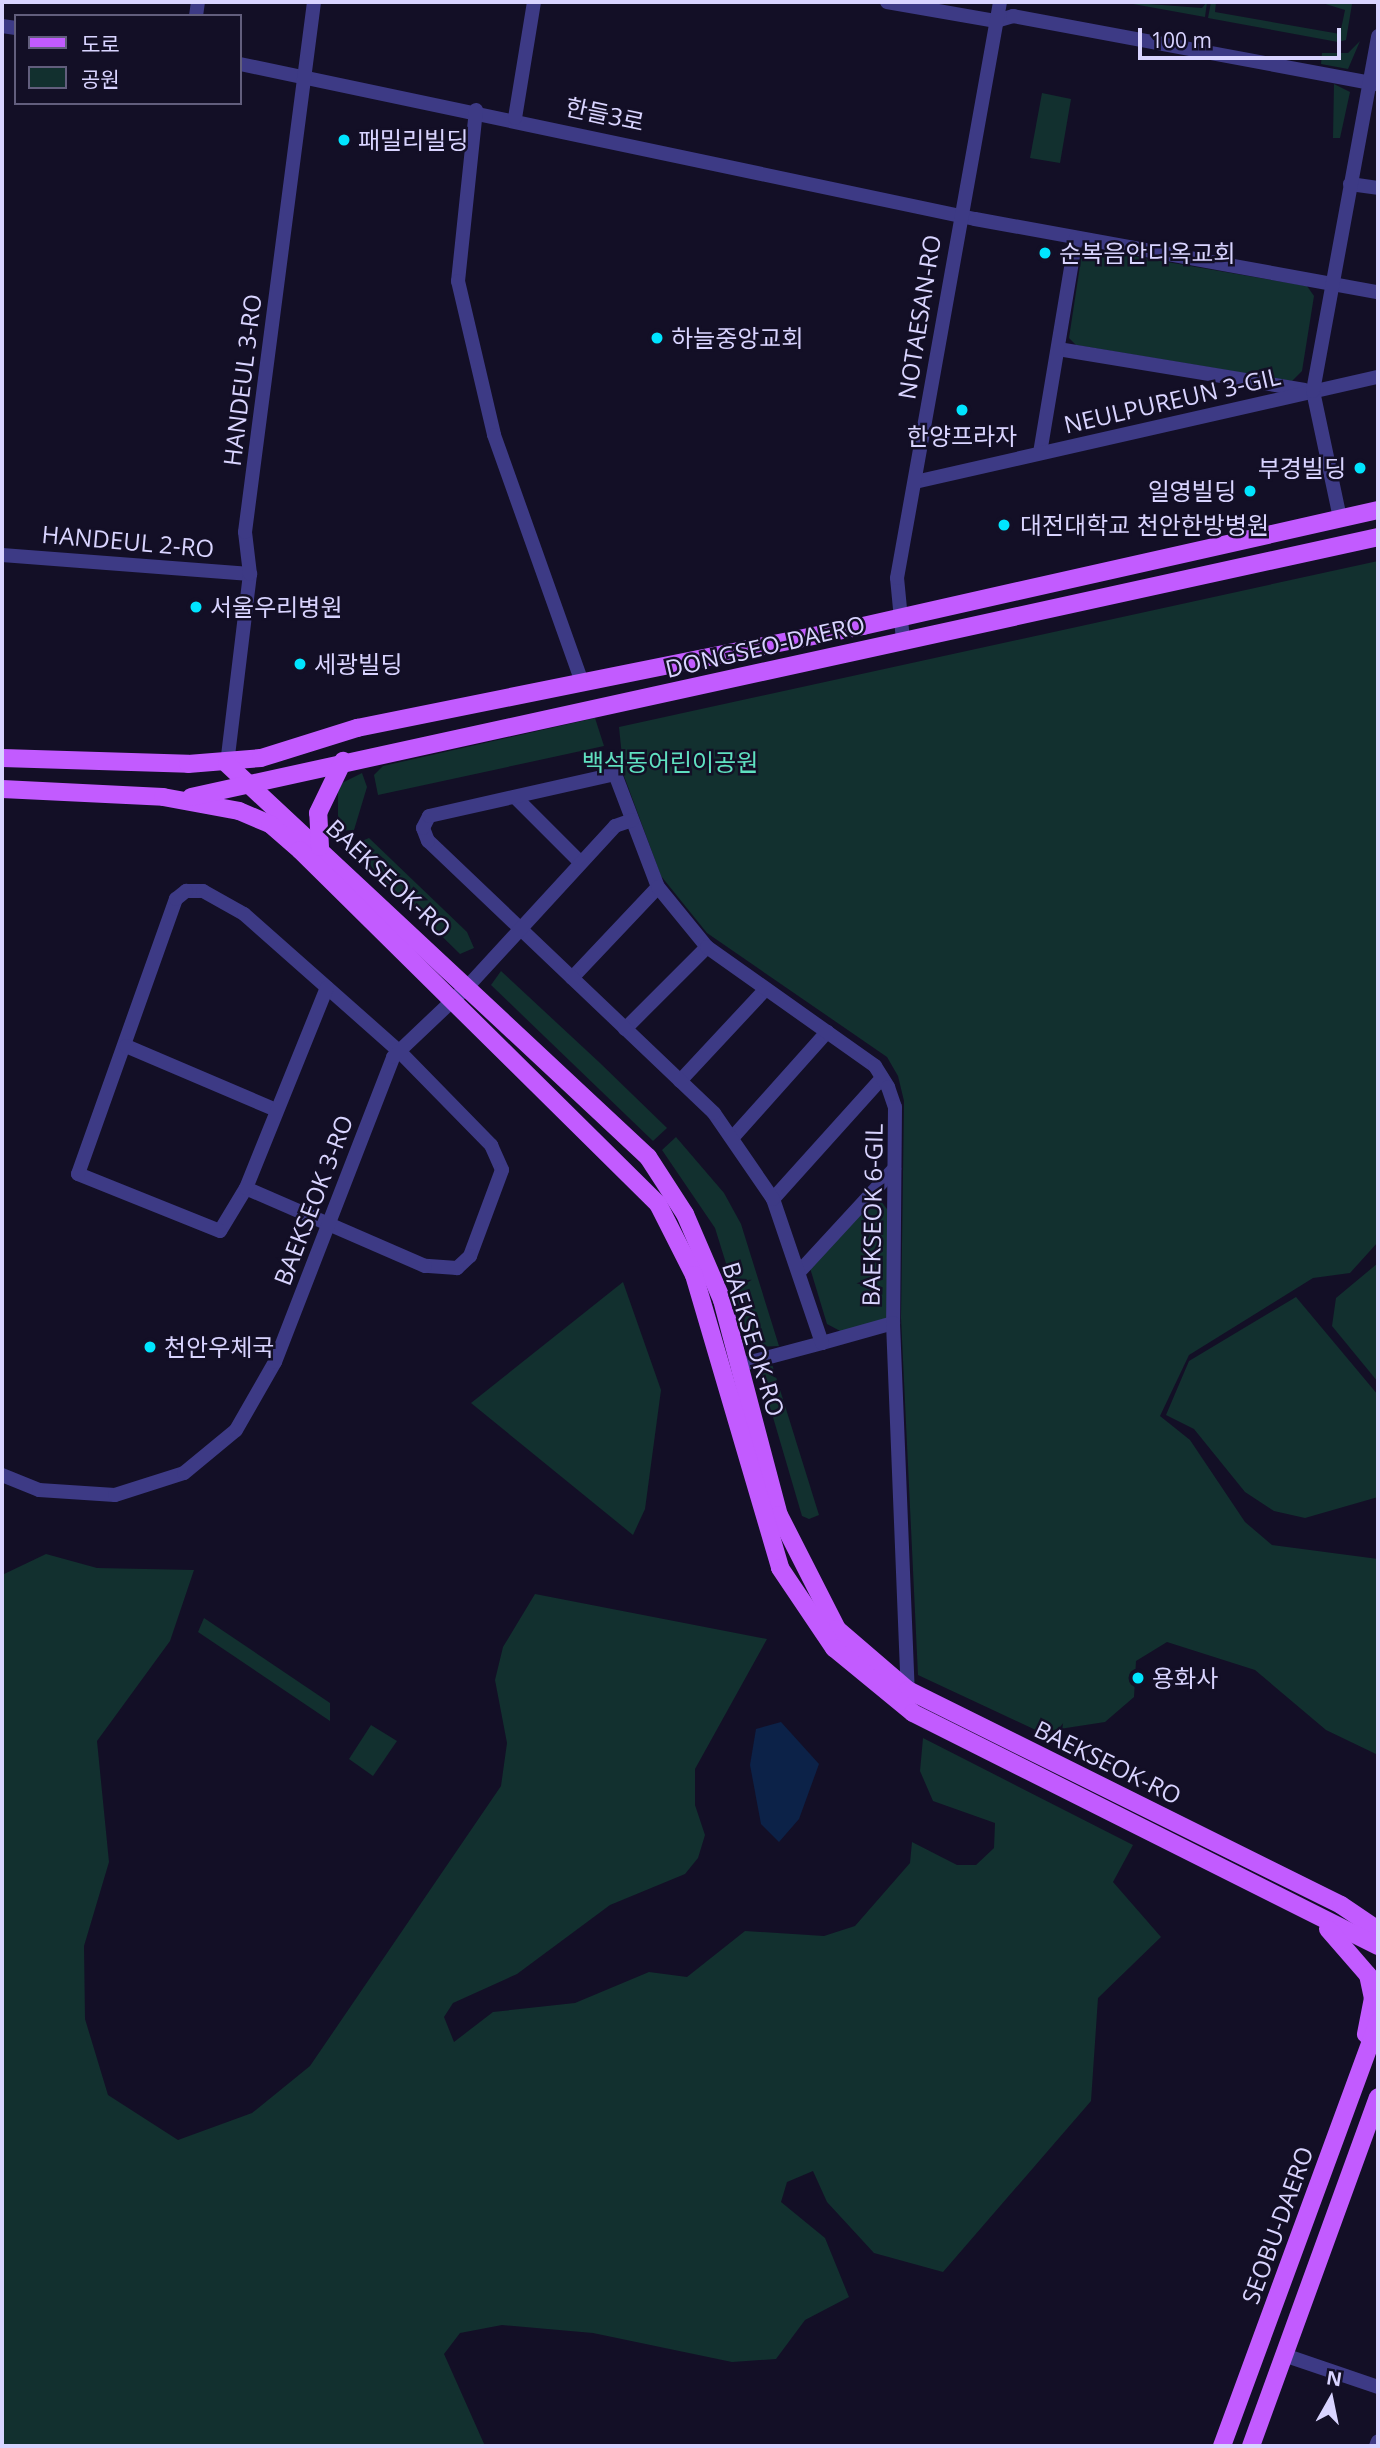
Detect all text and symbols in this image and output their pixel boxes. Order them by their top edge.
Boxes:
legend [14,14,242,105]
scale bar [1142,14,1345,58]
text: 100 m [1151,26,1212,54]
text: 도로 [81,30,120,58]
text: 공원 [81,65,120,93]
street label: 한들3로 [563,92,647,136]
place label: 패밀리빌딩 [358,126,468,154]
marker: 패밀리빌딩 [336,132,352,148]
street label: NOTAESAN-RO [892,233,946,401]
place label: 순복음안디옥교회 [1059,239,1236,267]
marker: 순복음안디옥교회 [1037,245,1053,261]
street label: HANDEUL 3-RO [217,292,267,468]
place label: 하늘중앙교회 [671,324,803,352]
marker: 하늘중앙교회 [649,330,665,346]
street label: NEULPUREUN 3-GIL [1061,361,1283,439]
marker: 한양프라자 [954,402,970,418]
place label: 한양프라자 [907,422,1017,450]
place label: 부경빌딩 [1258,454,1346,482]
marker: 부경빌딩 [1352,460,1368,476]
place label: 일영빌딩 [1148,477,1236,505]
marker: 일영빌딩 [1242,483,1258,499]
place label: 대전대학교 천안한방병원 [1020,511,1269,539]
marker: 대전대학교 천안한방병원 [994,515,1014,535]
street label: HANDEUL 2-RO [41,519,215,563]
place label: 서울우리병원 [210,593,342,621]
marker: 서울우리병원 [188,599,204,615]
street label: DONGSEO-DAERO [662,609,868,683]
place label: 세광빌딩 [314,650,402,678]
marker: 세광빌딩 [292,656,308,672]
park label: 백석동어린이공원 [582,748,758,776]
street label: BAEKSEOK-RO [321,813,457,943]
street label: BAEKSEOK 3-RO [267,1111,359,1289]
street label: BAEKSEOK 6-GIL [856,1123,888,1307]
street label: BAEKSEOK-RO [717,1258,791,1420]
place label: 천안우체국 [164,1333,274,1361]
marker: 천안우체국 [142,1339,158,1355]
place label: 용화사 [1152,1664,1218,1692]
marker: 용화사 [1130,1670,1146,1686]
street label: BAEKSEOK-RO [1030,1714,1186,1810]
street label: SEOBU-DAERO [1235,2142,1319,2308]
north arrow [1296,2364,1366,2434]
text: N [1325,2364,1344,2392]

